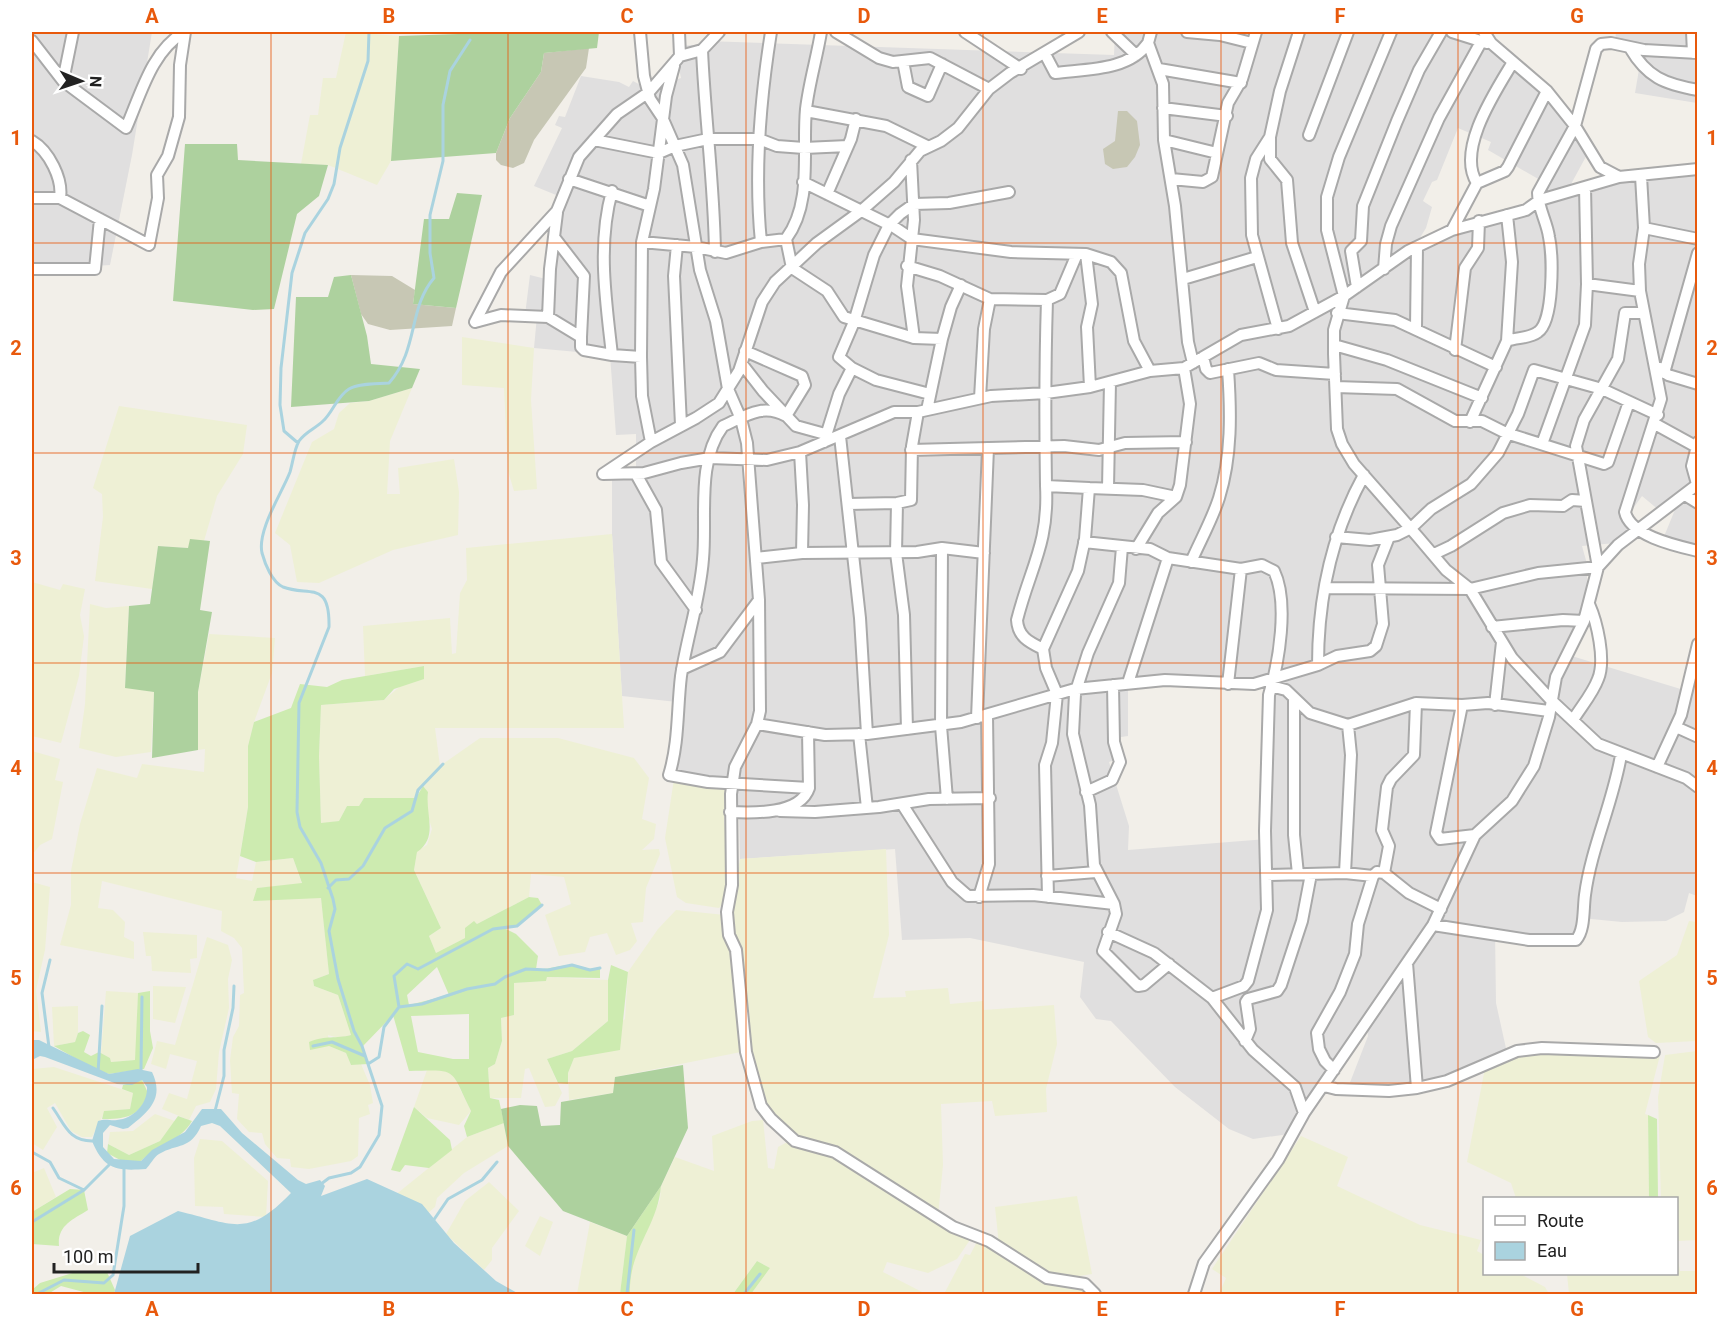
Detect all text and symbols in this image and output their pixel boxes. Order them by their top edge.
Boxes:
text: A [145,4,159,28]
text: B [383,4,395,28]
text: C [620,4,634,28]
text: D [858,4,871,28]
text: E [1096,4,1108,28]
text: F [1335,4,1346,28]
text: G [1570,4,1584,28]
north arrow [51,51,111,111]
text: N [86,76,105,87]
text: 1 [10,126,22,150]
text: 1 [1706,126,1718,150]
text: 2 [10,336,22,360]
text: 2 [1706,336,1718,360]
text: 3 [10,546,22,570]
text: 3 [1706,546,1718,570]
text: 4 [10,756,22,780]
text: 4 [1706,756,1718,780]
text: 5 [10,966,22,990]
text: 5 [1706,966,1718,990]
text: 6 [10,1176,22,1200]
text: 6 [1706,1176,1718,1200]
legend [1483,1197,1678,1275]
text: Route [1537,1210,1584,1231]
scale bar [54,1236,198,1274]
text: Eau [1537,1240,1567,1261]
text: 100 m [63,1246,114,1267]
text: A [145,1297,159,1321]
text: B [383,1297,395,1321]
text: C [620,1297,634,1321]
text: D [858,1297,871,1321]
text: E [1096,1297,1108,1321]
text: F [1335,1297,1346,1321]
text: G [1570,1297,1584,1321]

